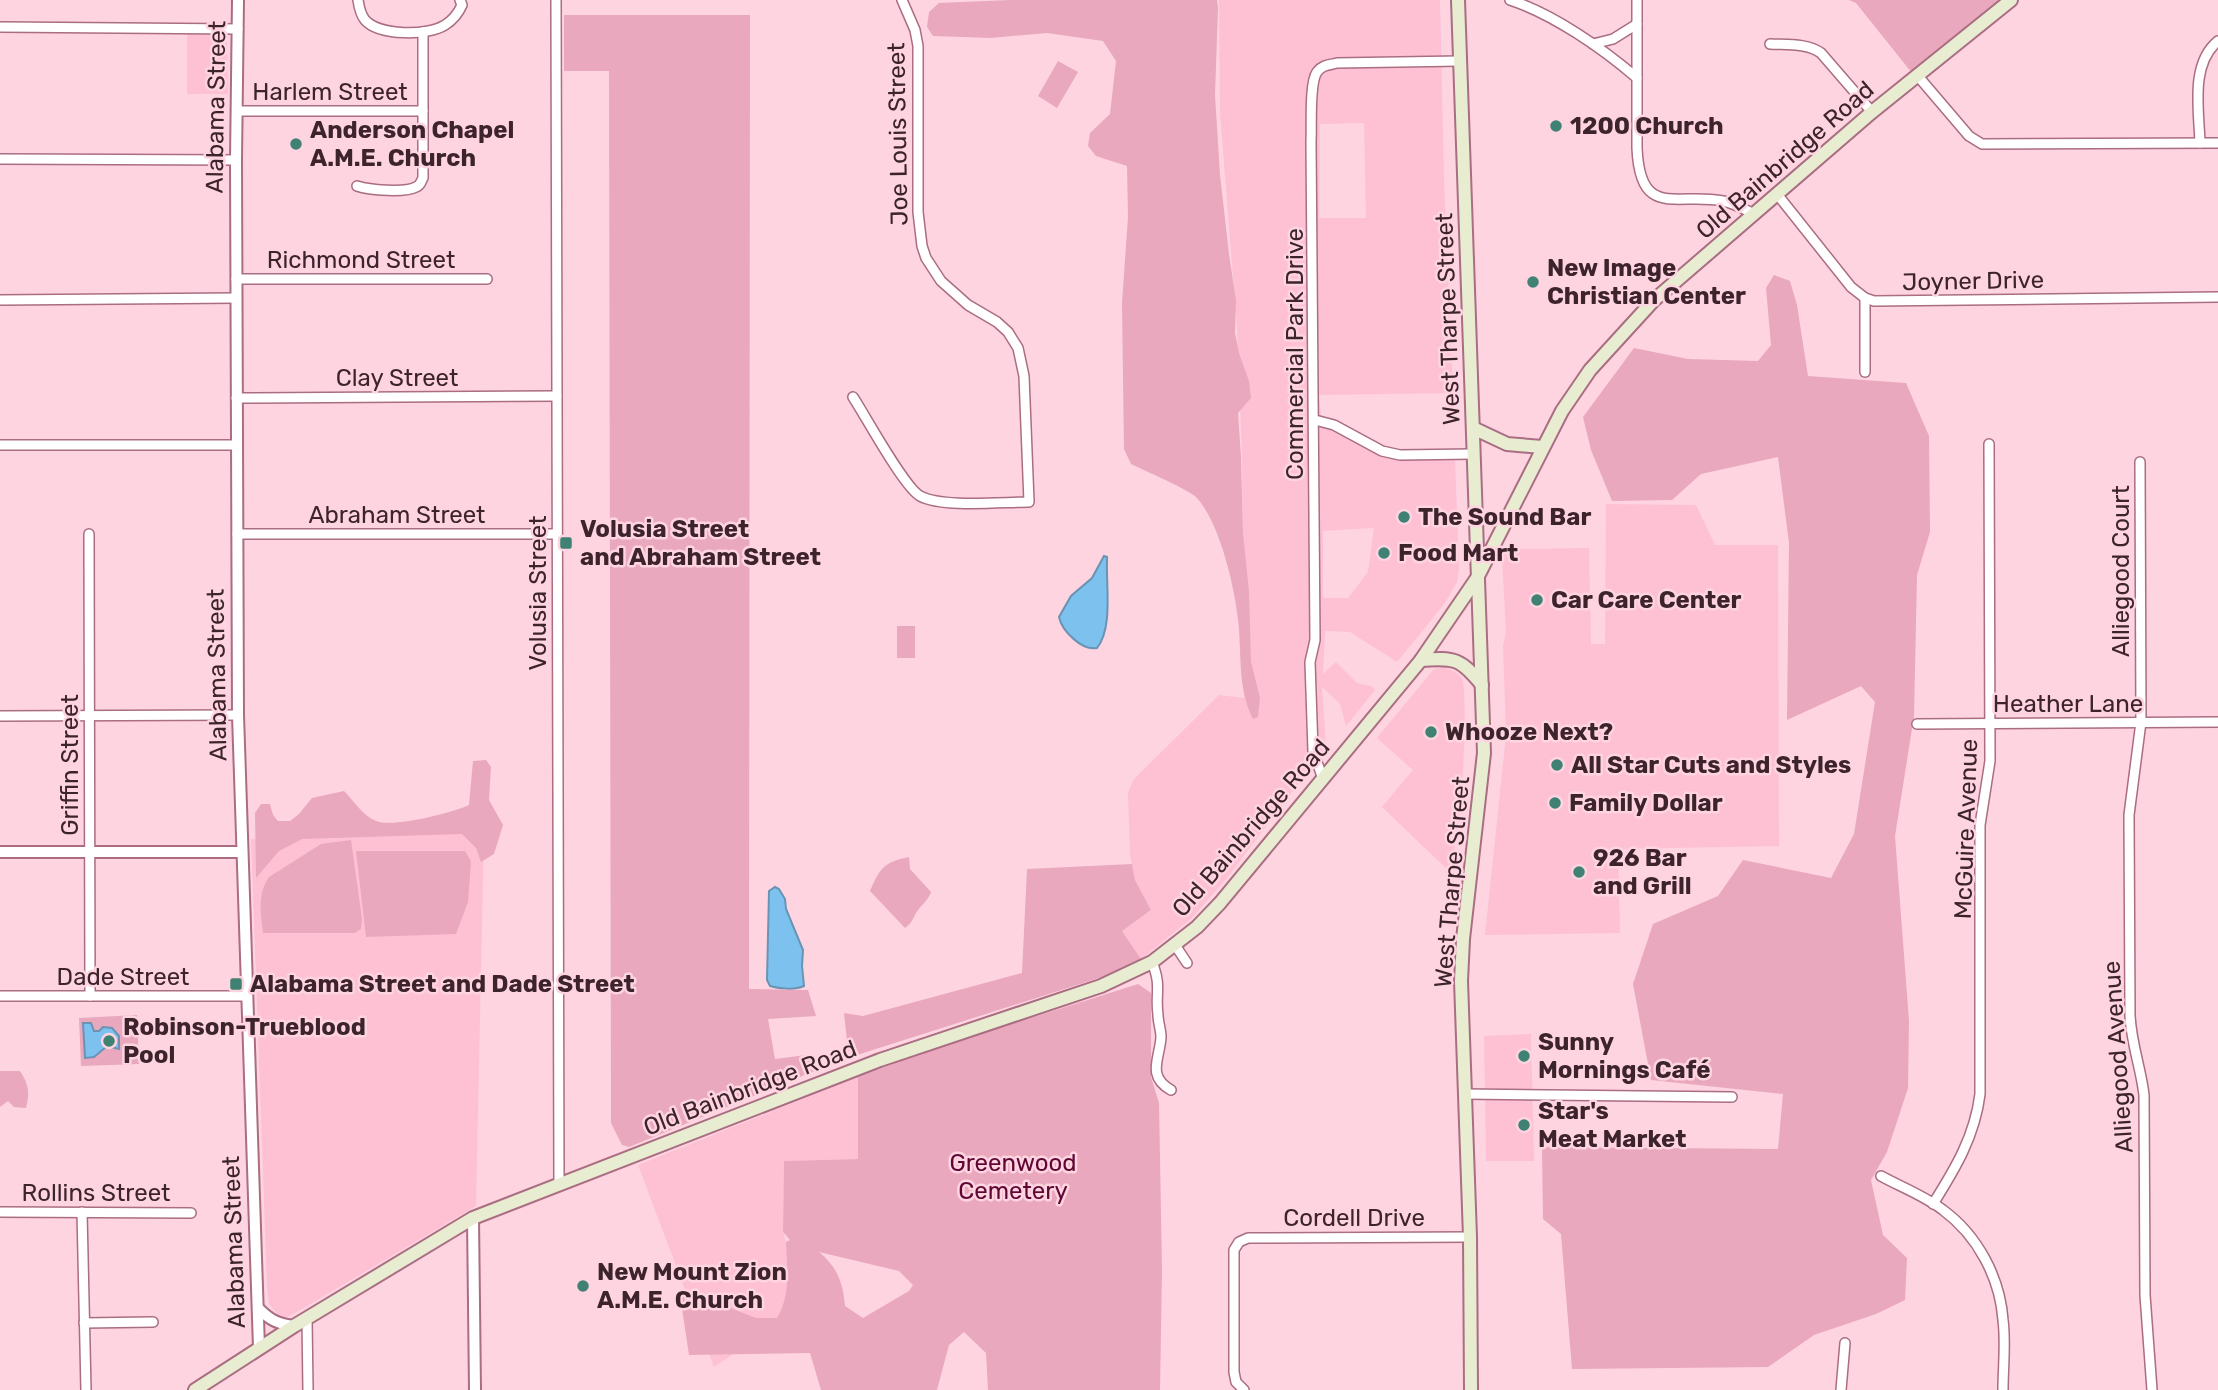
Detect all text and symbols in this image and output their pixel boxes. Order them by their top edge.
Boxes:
street label: Alabama Street [200,20,232,194]
street label: Joe Louis Street [882,42,914,226]
street label: Old Bainbridge Road [1691,75,1879,245]
street label: Harlem Street [252,78,408,106]
place label: 1200 Church [1570,112,1724,140]
place label: Anderson Chapel A.M.E. Church [310,116,514,172]
marker: 1200 Church [1548,118,1564,134]
marker: Anderson Chapel A.M.E. Church [288,136,304,152]
street label: West Tharpe Street [1430,212,1466,426]
street label: Commercial Park Drive [1281,228,1309,480]
street label: Richmond Street [267,246,455,274]
place label: New Image Christian Center [1547,254,1746,310]
street label: Joyner Drive [1902,266,2044,296]
marker: New Image Christian Center [1525,274,1541,290]
street label: Clay Street [336,364,458,392]
street label: Alliegood Court [2107,485,2135,657]
street label: Abraham Street [309,501,486,529]
place label: The Sound Bar [1418,503,1591,531]
marker: The Sound Bar [1396,509,1412,525]
street label: Volusia Street [524,515,552,671]
place label: Volusia Street and Abraham Street [580,515,821,571]
marker: Volusia Street and Abraham Street [558,535,574,551]
place label: Food Mart [1398,539,1518,567]
marker: Food Mart [1376,545,1392,561]
place label: Car Care Center [1551,586,1742,614]
street label: Alabama Street [201,588,233,762]
marker: Car Care Center [1529,592,1545,608]
street label: Heather Lane [1993,690,2143,718]
street label: Griffin Street [56,694,84,836]
place label: Whooze Next? [1445,718,1613,746]
marker: Whooze Next? [1423,724,1439,740]
street label: Old Bainbridge Road [1166,734,1336,922]
street label: McGuire Avenue [1949,738,1983,920]
place label: All Star Cuts and Styles [1571,751,1851,779]
marker: All Star Cuts and Styles [1549,757,1565,773]
street label: West Tharpe Street [1429,775,1475,989]
place label: Family Dollar [1569,789,1723,817]
marker: Family Dollar [1547,795,1563,811]
place label: 926 Bar and Grill [1593,844,1692,900]
marker: 926 Bar and Grill [1571,864,1587,880]
street label: Alliegood Avenue [2097,960,2139,1154]
street label: Dade Street [57,963,189,991]
place label: Alabama Street and Dade Street [250,970,635,998]
marker: Alabama Street and Dade Street [228,976,244,992]
place label: Robinson-Trueblood Pool [123,1013,366,1069]
place label: Sunny Mornings Café [1538,1028,1710,1084]
marker: Robinson-Trueblood Pool [101,1033,117,1049]
street label: Old Bainbridge Road [640,1034,860,1142]
marker: Sunny Mornings Café [1516,1048,1532,1064]
place label: Star's Meat Market [1538,1097,1686,1153]
marker: Star's Meat Market [1516,1117,1532,1133]
park label: Greenwood Cemetery [949,1149,1077,1205]
street label: Alabama Street [217,1155,251,1329]
street label: Rollins Street [22,1179,170,1207]
street label: Cordell Drive [1283,1204,1425,1232]
place label: New Mount Zion A.M.E. Church [597,1258,787,1314]
marker: New Mount Zion A.M.E. Church [575,1278,591,1294]

